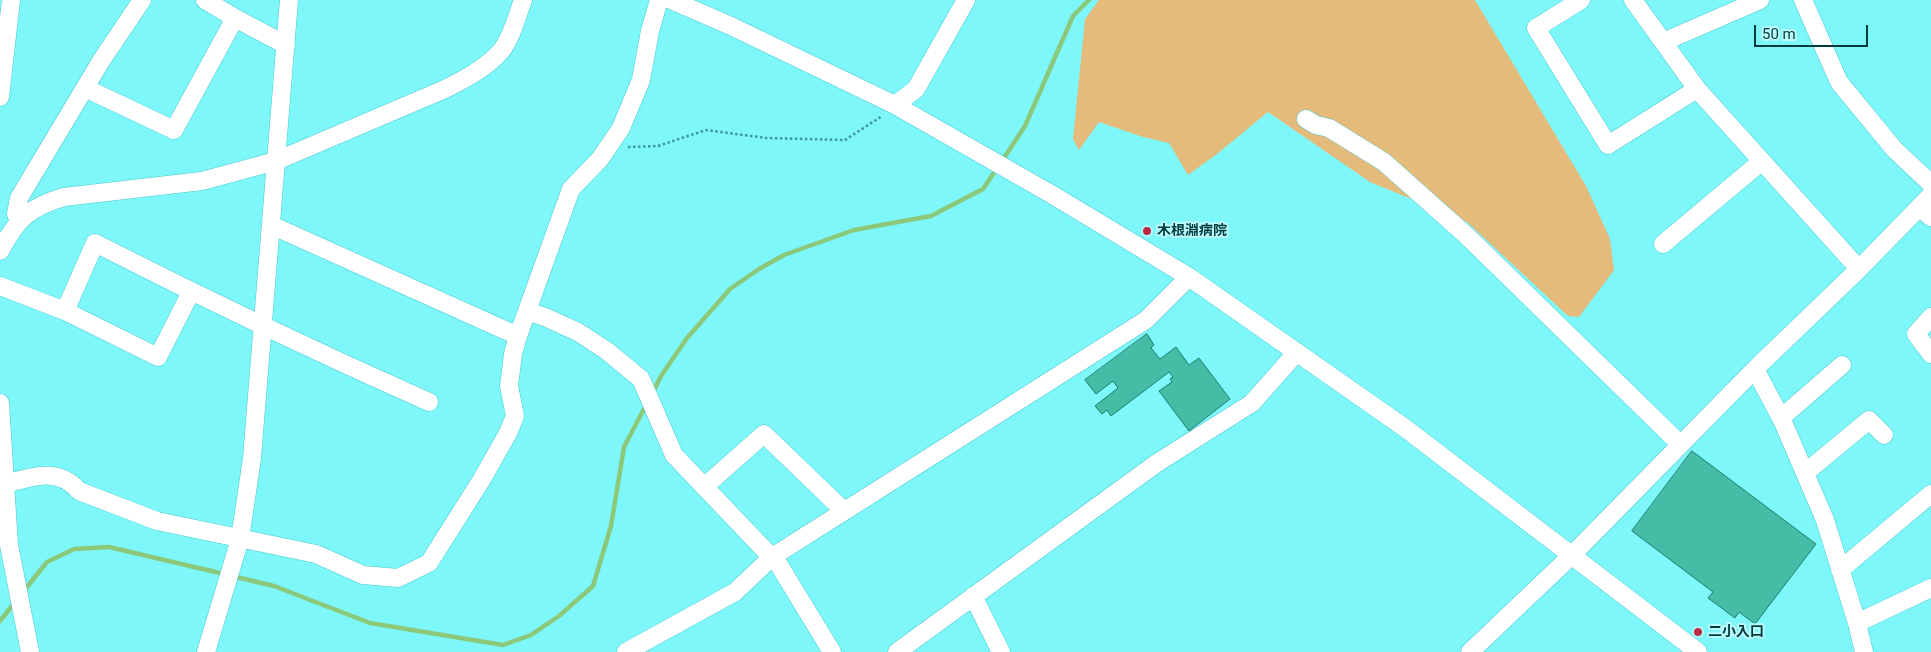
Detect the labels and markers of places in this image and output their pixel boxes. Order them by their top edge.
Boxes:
place label: 木根淵病院 [1157,223,1227,239]
marker: 木根淵病院 [1141,225,1153,237]
place label: 二小入口 [1708,624,1764,640]
marker: 二小入口 [1692,626,1704,638]

